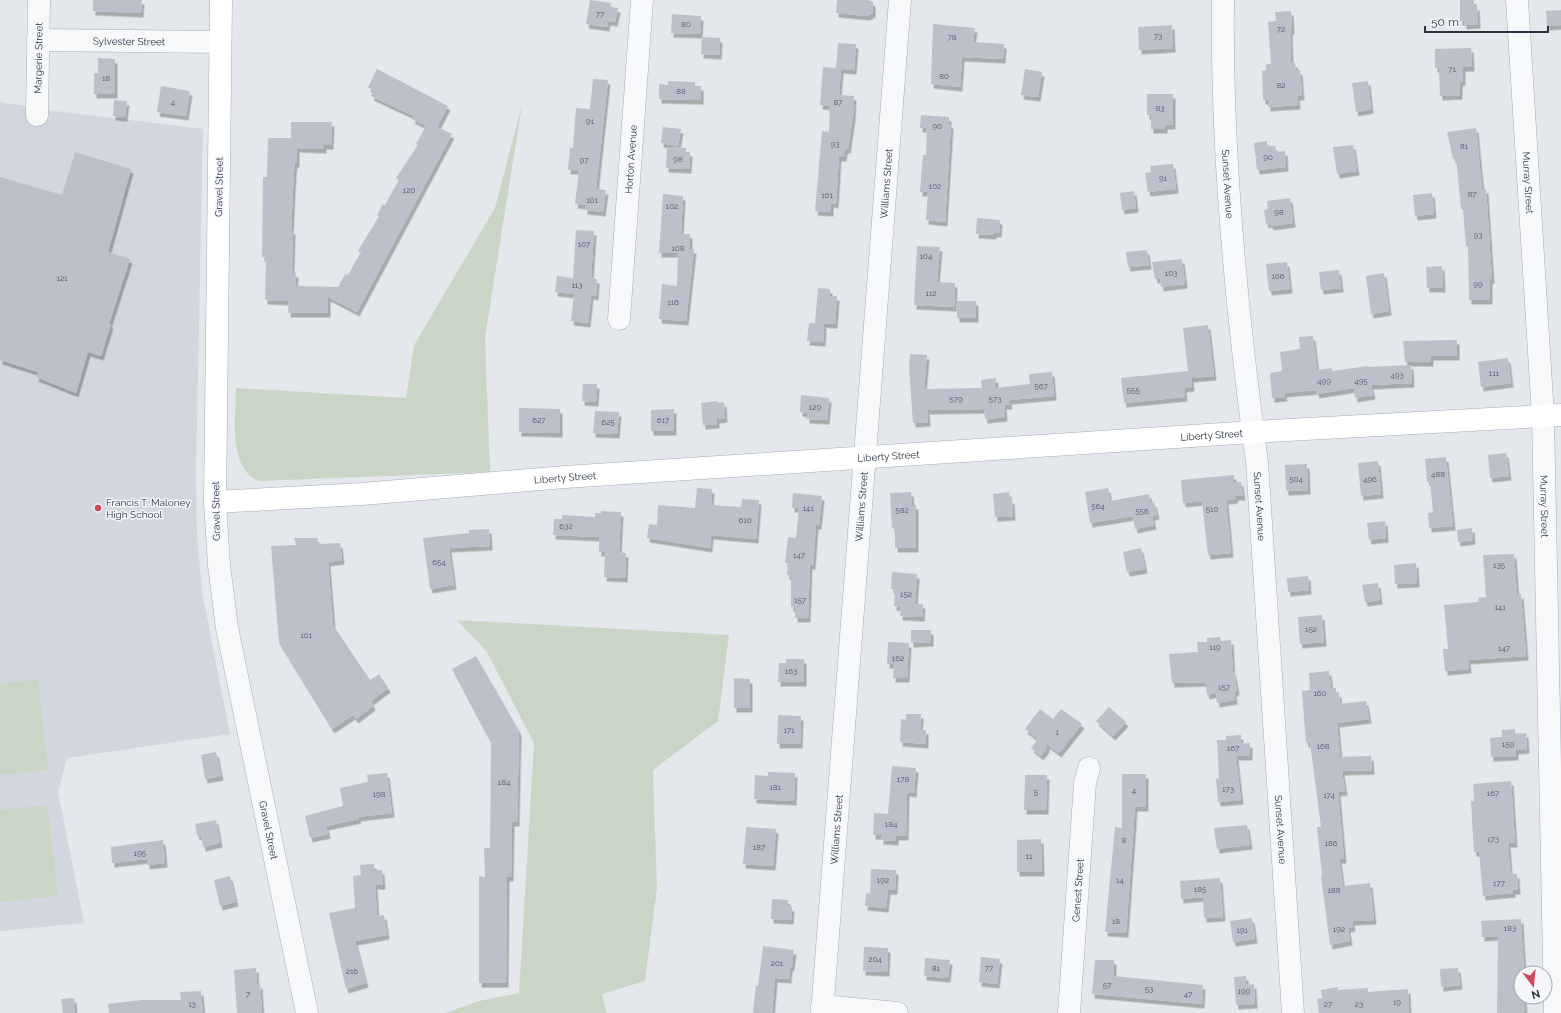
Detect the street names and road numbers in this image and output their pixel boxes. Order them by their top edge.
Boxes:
street label: Margerie Street [32,22,44,94]
street label: Sylvester Street [93,35,166,47]
street label: Horton Avenue [623,124,638,194]
street label: Williams Street [878,147,894,219]
street label: Sunset Avenue [1221,149,1236,219]
street label: Murray Street [1521,151,1536,215]
street label: Gravel Street [213,156,225,217]
street label: Liberty Street [1180,427,1244,442]
street label: Liberty Street [857,448,920,463]
street label: Liberty Street [533,469,597,485]
street label: Williams Street [853,470,869,542]
street label: Sunset Avenue [1252,471,1268,541]
street label: Murray Street [1539,475,1551,538]
street label: Gravel Street [210,480,222,541]
street label: Williams Street [828,794,844,865]
street label: Sunset Avenue [1273,795,1289,865]
street label: Gravel Street [258,800,281,861]
street label: Genest Street [1070,858,1085,922]

